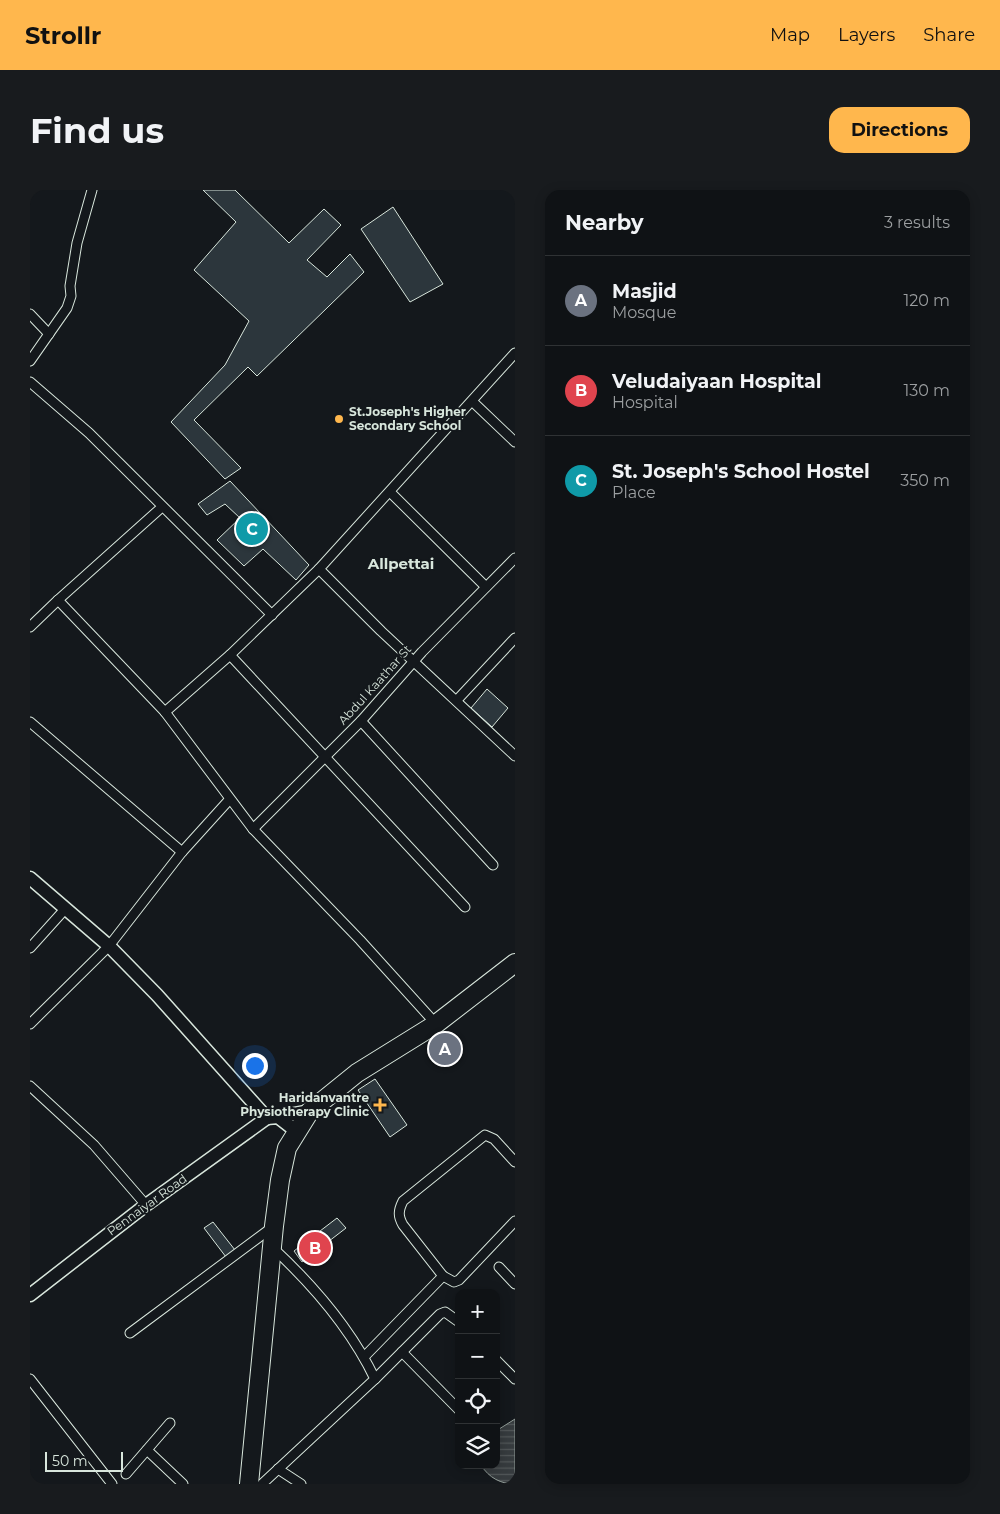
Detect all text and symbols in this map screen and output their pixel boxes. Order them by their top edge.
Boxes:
text: Strollr [25,21,101,50]
text: Map [770,24,810,46]
text: Layers [838,24,895,46]
text: Share [923,24,975,46]
button: Directions [829,107,970,153]
text: Find us [30,109,164,152]
text: Nearby [565,210,644,235]
text: 3 results [884,213,950,232]
text: Masjid [612,280,677,303]
text: A [575,291,587,310]
text: 120 m [903,291,950,310]
text: Mosque [612,303,676,322]
text: Veludaiyaan Hospital [612,370,821,393]
text: B [575,381,587,400]
text: 130 m [903,381,950,400]
text: Hospital [612,393,678,412]
place label: St.Joseph's Higher Secondary School [349,404,466,433]
marker: St.Joseph's Higher Secondary School [333,413,345,425]
text: St. Joseph's School Hostel [612,460,870,483]
text: C [575,471,587,490]
text: 350 m [900,471,950,490]
text: Place [612,483,656,502]
pin: C [236,510,268,548]
district label: Allpettai [367,554,434,573]
street label: Abdul Kaathar St [335,642,414,728]
pin: A [429,1030,461,1068]
your location [242,1053,268,1079]
place label: Haridanvantre Physiotherapy Clinic [240,1090,369,1119]
marker: Haridanvantre Physiotherapy Clinic [373,1098,387,1112]
street label: Pennaiyar Road [104,1171,189,1239]
pin: B [299,1229,331,1267]
map controls [455,1289,500,1469]
button: + [455,1289,500,1334]
button: − [455,1334,500,1379]
button: locate [455,1379,500,1424]
button: layers [455,1424,500,1469]
scale bar [45,1449,122,1472]
text: 50 m [52,1452,88,1470]

